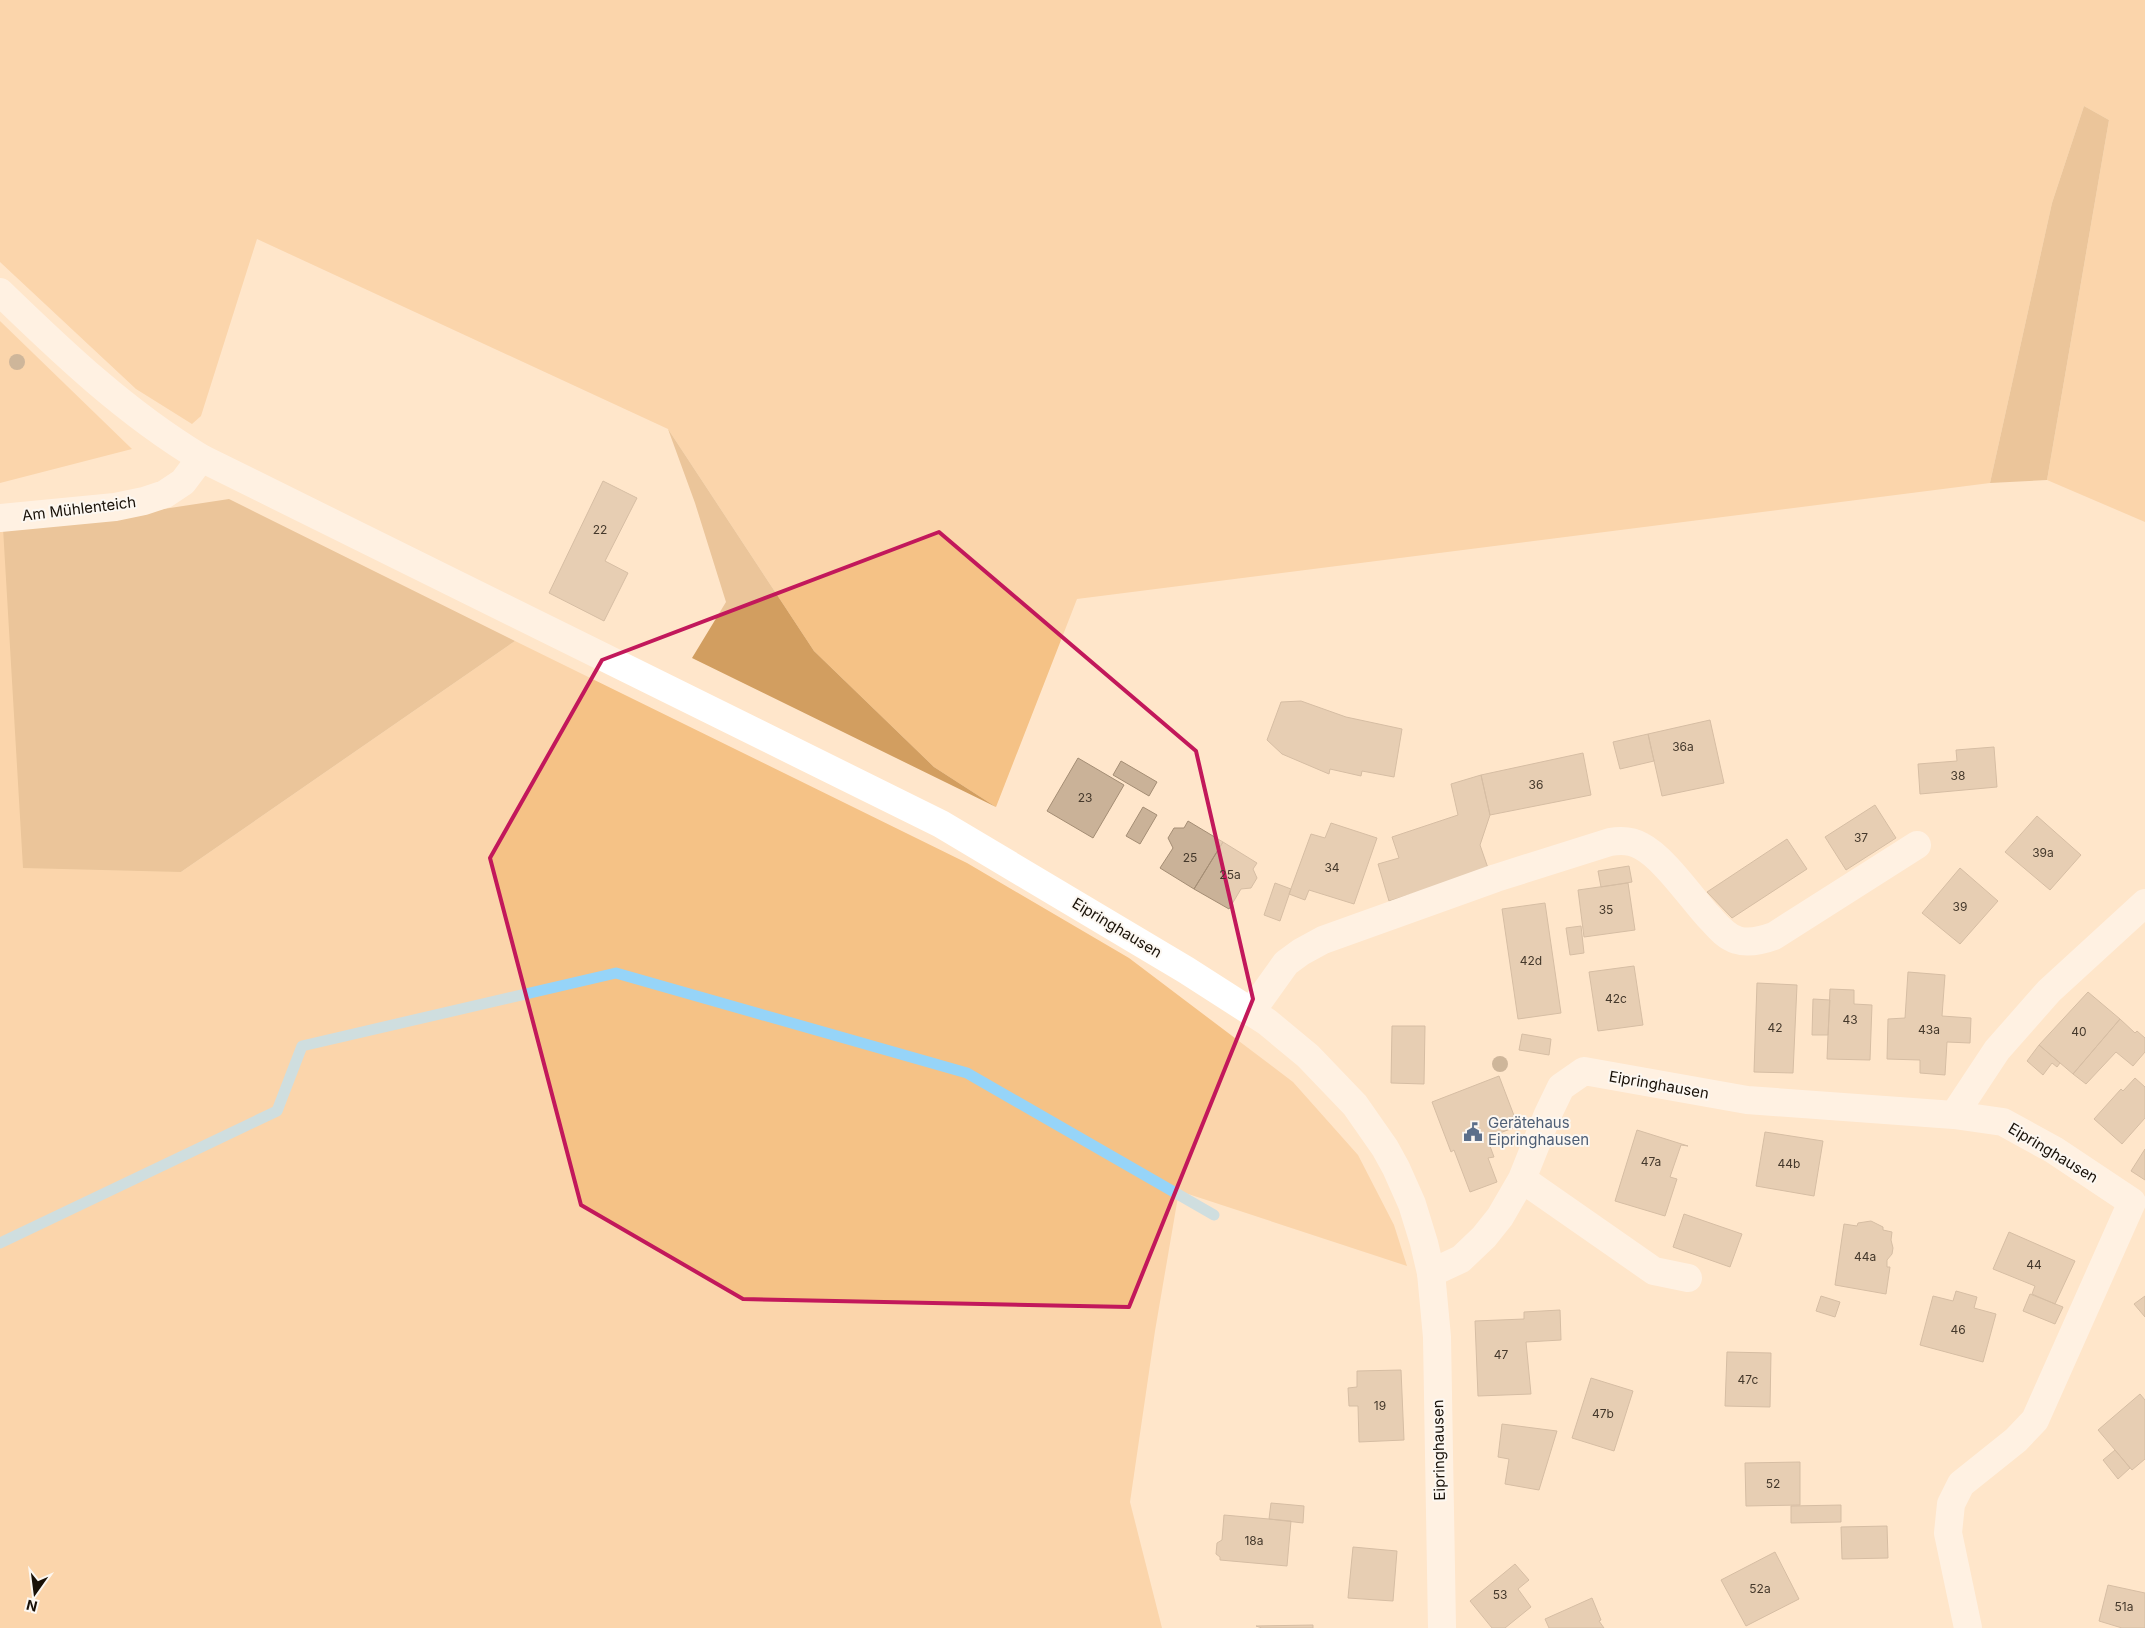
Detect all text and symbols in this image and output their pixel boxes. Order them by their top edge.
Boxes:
street label: Am Mühlenteich [21,492,137,525]
house number: 22 [593,522,607,537]
house number: 36a [1672,739,1694,754]
house number: 38 [1951,768,1965,783]
house number: 36 [1529,777,1543,792]
house number: 23 [1078,790,1092,805]
house number: 37 [1854,830,1868,845]
house number: 39a [2032,845,2054,860]
house number: 25 [1183,850,1197,865]
house number: 34 [1324,860,1340,875]
house number: 25a [1219,867,1241,882]
street label: Eipringhausen [1069,893,1165,962]
house number: 39 [1953,899,1967,914]
house number: 35 [1599,902,1613,917]
house number: 42d [1520,953,1542,968]
house number: 42c [1605,991,1627,1006]
house number: 43 [1842,1012,1858,1027]
house number: 42 [1767,1020,1783,1035]
house number: 43a [1918,1022,1940,1037]
house number: 40 [2071,1024,2087,1039]
street label: Eipringhausen [1608,1066,1711,1103]
place label: Gerätehaus Eipringhausen [1488,1113,1589,1149]
street label: Eipringhausen [2005,1118,2101,1187]
public building icon: Gerätehaus Eipringhausen [1462,1121,1484,1143]
house number: 47a [1641,1154,1661,1169]
house number: 44b [1778,1156,1800,1171]
house number: 44a [1854,1249,1876,1264]
house number: 44 [2026,1257,2042,1272]
house number: 46 [1950,1322,1966,1337]
house number: 47 [1494,1347,1508,1362]
house number: 47c [1738,1372,1759,1387]
house number: 19 [1374,1398,1386,1413]
street label: Eipringhausen [1428,1399,1449,1501]
house number: 47b [1592,1406,1614,1421]
house number: 52 [1766,1476,1780,1491]
house number: 18a [1244,1533,1264,1548]
north arrow [10,1568,60,1618]
house number: 52a [1749,1581,1771,1596]
house number: 53 [1493,1587,1507,1602]
text: N [25,1597,39,1616]
house number: 51a [2115,1599,2133,1614]

